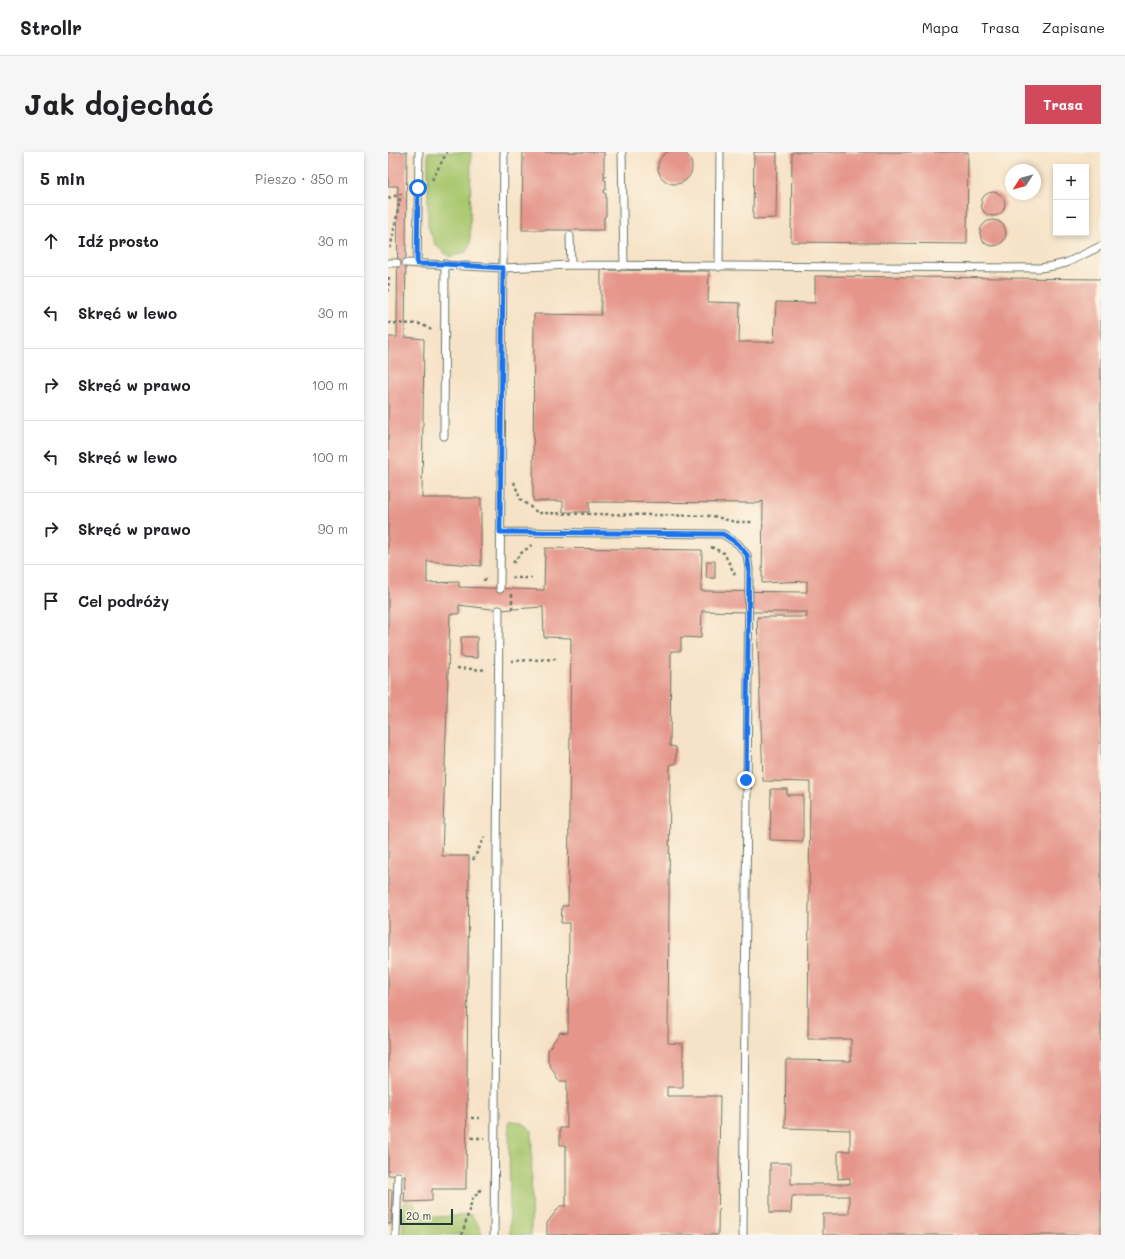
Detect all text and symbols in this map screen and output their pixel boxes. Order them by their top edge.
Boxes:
text: Strollr [20,15,82,40]
text: Mapa [922,18,959,37]
text: Trasa [981,18,1020,37]
text: Zapisane [1042,18,1105,37]
button: Trasa [1025,85,1101,124]
text: Jak dojechać [24,86,214,122]
north arrow [1005,164,1041,200]
map controls [1053,164,1089,236]
button: + [1053,164,1089,200]
text: 5 min [40,167,85,189]
text: Pieszo · 350 m [255,170,348,187]
route start [409,179,427,197]
button: − [1053,200,1089,236]
icon: ahead [40,230,62,252]
text: Idź prosto [78,231,159,251]
text: 30 m [318,232,348,249]
icon: left [40,302,62,324]
text: Skręć w lewo [78,303,177,323]
text: 30 m [318,304,348,321]
icon: right [40,374,62,396]
text: Skręć w prawo [78,375,191,395]
text: 100 m [312,376,348,393]
icon: left [40,446,62,468]
text: Skręć w lewo [78,447,177,467]
text: 100 m [312,448,348,465]
icon: right [40,518,62,540]
text: Skręć w prawo [78,519,191,539]
text: 90 m [318,520,348,537]
icon: arrive [40,590,62,612]
text: Cel podróży [78,591,169,611]
route end [737,771,755,789]
scale bar [400,1207,453,1226]
text: 20 m [406,1208,431,1223]

